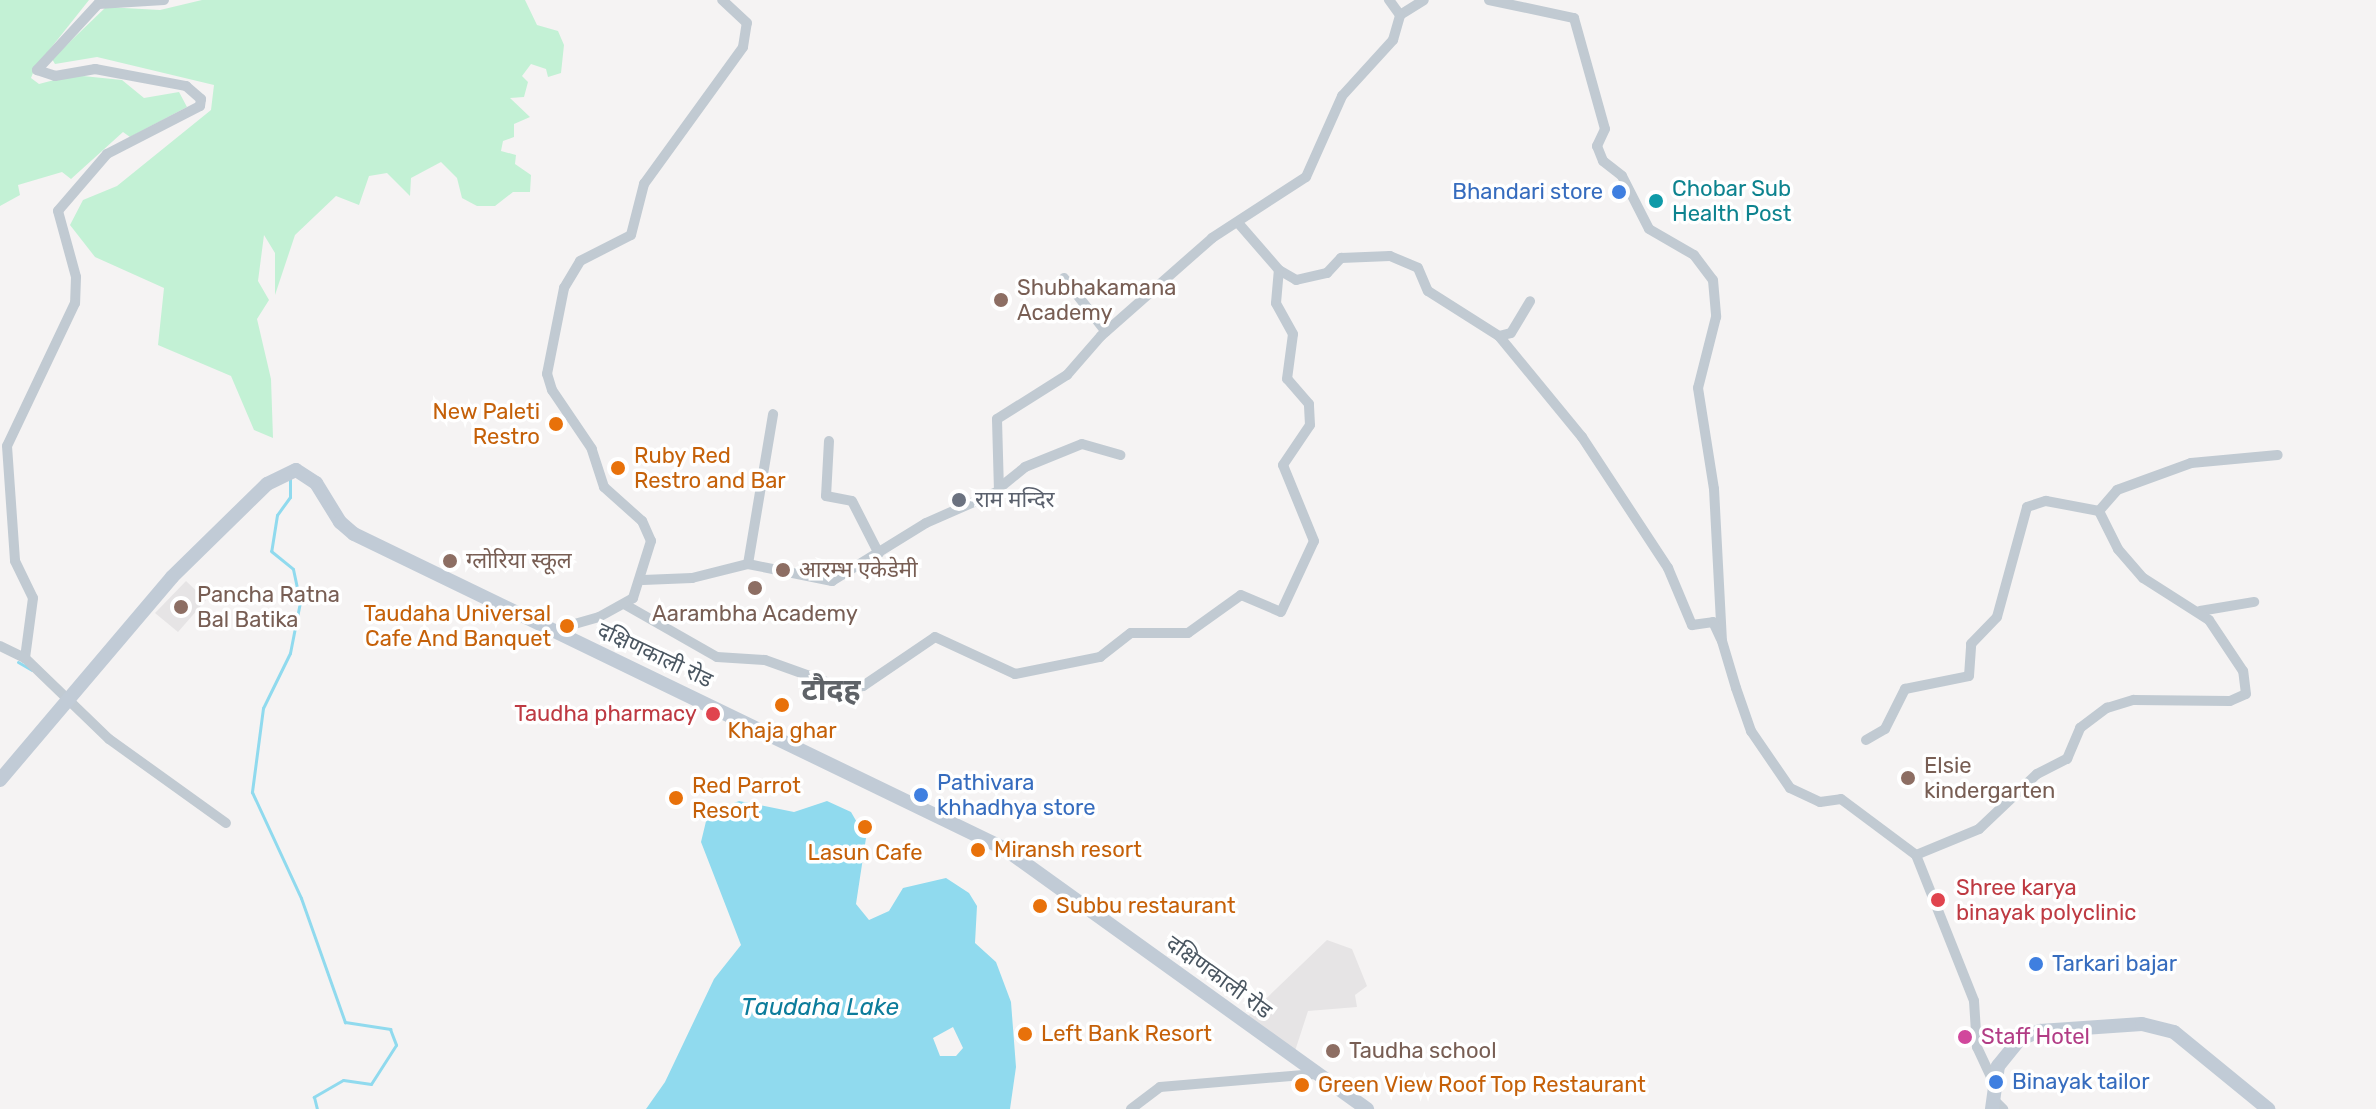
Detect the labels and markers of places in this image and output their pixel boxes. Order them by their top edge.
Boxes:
place label: Chobar Sub Health Post [1672,175,1792,226]
place label: Bhandari store [1452,179,1603,205]
marker: Bhandari store [1610,183,1628,201]
marker: Chobar Sub Health Post [1647,192,1665,210]
place label: Shubhakamana Academy [1017,274,1176,326]
marker: Shubhakamana Academy [992,291,1010,309]
place label: New Paleti Restro [432,398,540,450]
marker: New Paleti Restro [547,415,565,433]
place label: Ruby Red Restro and Bar [634,442,786,494]
marker: Ruby Red Restro and Bar [609,459,627,477]
place label: राम मन्दिर [975,487,1055,513]
marker: राम मन्दिर [950,491,968,509]
place label: ग्लोरिया स्कूल [466,548,572,574]
marker: ग्लोरिया स्कूल [441,552,459,570]
place label: आरम्भ एकेडेमी [799,557,918,583]
marker: आरम्भ एकेडेमी [774,561,792,579]
marker: Aarambha Academy [746,579,764,597]
place label: Pancha Ratna Bal Batika [197,581,340,632]
marker: Pancha Ratna Bal Batika [172,598,190,616]
place label: Taudaha Universal Cafe And Banquet [363,600,551,652]
place label: Aarambha Academy [652,601,858,627]
marker: Taudaha Universal Cafe And Banquet [558,617,576,635]
marker: Khaja ghar [773,696,791,714]
place label: Taudha pharmacy [514,701,697,727]
marker: Taudha pharmacy [704,705,722,723]
place label: Khaja ghar [727,718,837,744]
place label: Elsie kindergarten [1924,752,2055,804]
place label: Pathivara khhadhya store [937,769,1096,820]
marker: Elsie kindergarten [1899,769,1917,787]
place label: Red Parrot Resort [692,772,801,824]
marker: Pathivara khhadhya store [912,786,930,804]
marker: Red Parrot Resort [667,789,685,807]
marker: Lasun Cafe [856,818,874,836]
place label: Miransh resort [994,837,1142,863]
place label: Lasun Cafe [808,840,922,866]
marker: Miransh resort [969,841,987,859]
place label: Shree karya binayak polyclinic [1956,874,2137,926]
marker: Shree karya binayak polyclinic [1927,889,1949,911]
place label: Subbu restaurant [1056,893,1235,919]
marker: Subbu restaurant [1031,897,1049,915]
place label: Tarkari bajar [2052,951,2177,977]
marker: Tarkari bajar [2027,955,2045,973]
place label: Left Bank Resort [1041,1021,1212,1047]
place label: Staff Hotel [1981,1024,2090,1050]
marker: Left Bank Resort [1016,1025,1034,1043]
marker: Staff Hotel [1956,1028,1974,1046]
place label: Taudha school [1349,1038,1496,1064]
marker: Taudha school [1324,1042,1342,1060]
place label: Binayak tailor [2012,1069,2150,1095]
place label: Green View Roof Top Restaurant [1318,1072,1648,1098]
marker: Binayak tailor [1987,1073,2005,1091]
marker: Green View Roof Top Restaurant [1293,1076,1311,1094]

